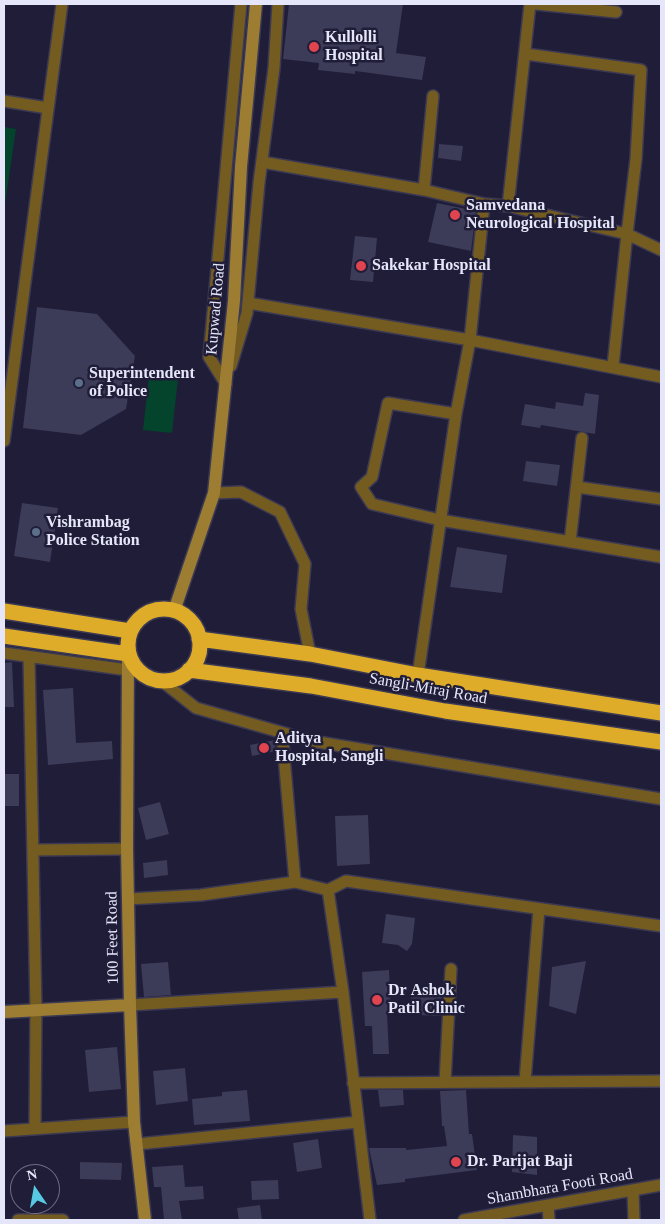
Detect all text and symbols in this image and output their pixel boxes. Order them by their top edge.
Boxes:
place label: Kullolli Hospital [325,28,383,66]
marker: Kullolli Hospital [307,40,321,54]
place label: Samvedana Neurological Hospital [466,196,615,234]
marker: Samvedana Neurological Hospital [448,208,462,222]
place label: Sakekar Hospital [372,256,491,276]
marker: Sakekar Hospital [354,259,368,273]
street label: Kupwad Road [202,262,230,356]
place label: Superintendent of Police [89,364,195,402]
marker: Superintendent of Police [73,377,85,389]
place label: Vishrambag Police Station [46,513,140,551]
marker: Vishrambag Police Station [30,526,42,538]
street label: Sangli-Miraj Road [367,669,489,709]
place label: Aditya Hospital, Sangli [275,729,383,767]
marker: Aditya Hospital, Sangli [257,741,271,755]
street label: 100 Feet Road [103,891,123,985]
place label: Dr Ashok Patil Clinic [388,981,465,1019]
marker: Dr Ashok Patil Clinic [370,993,384,1007]
place label: Dr. Parijat Baji [467,1152,573,1172]
marker: Dr. Parijat Baji [449,1155,463,1169]
north arrow [10,1164,60,1214]
street label: Shambhara Footi Road [486,1165,634,1209]
text: N [25,1166,38,1183]

